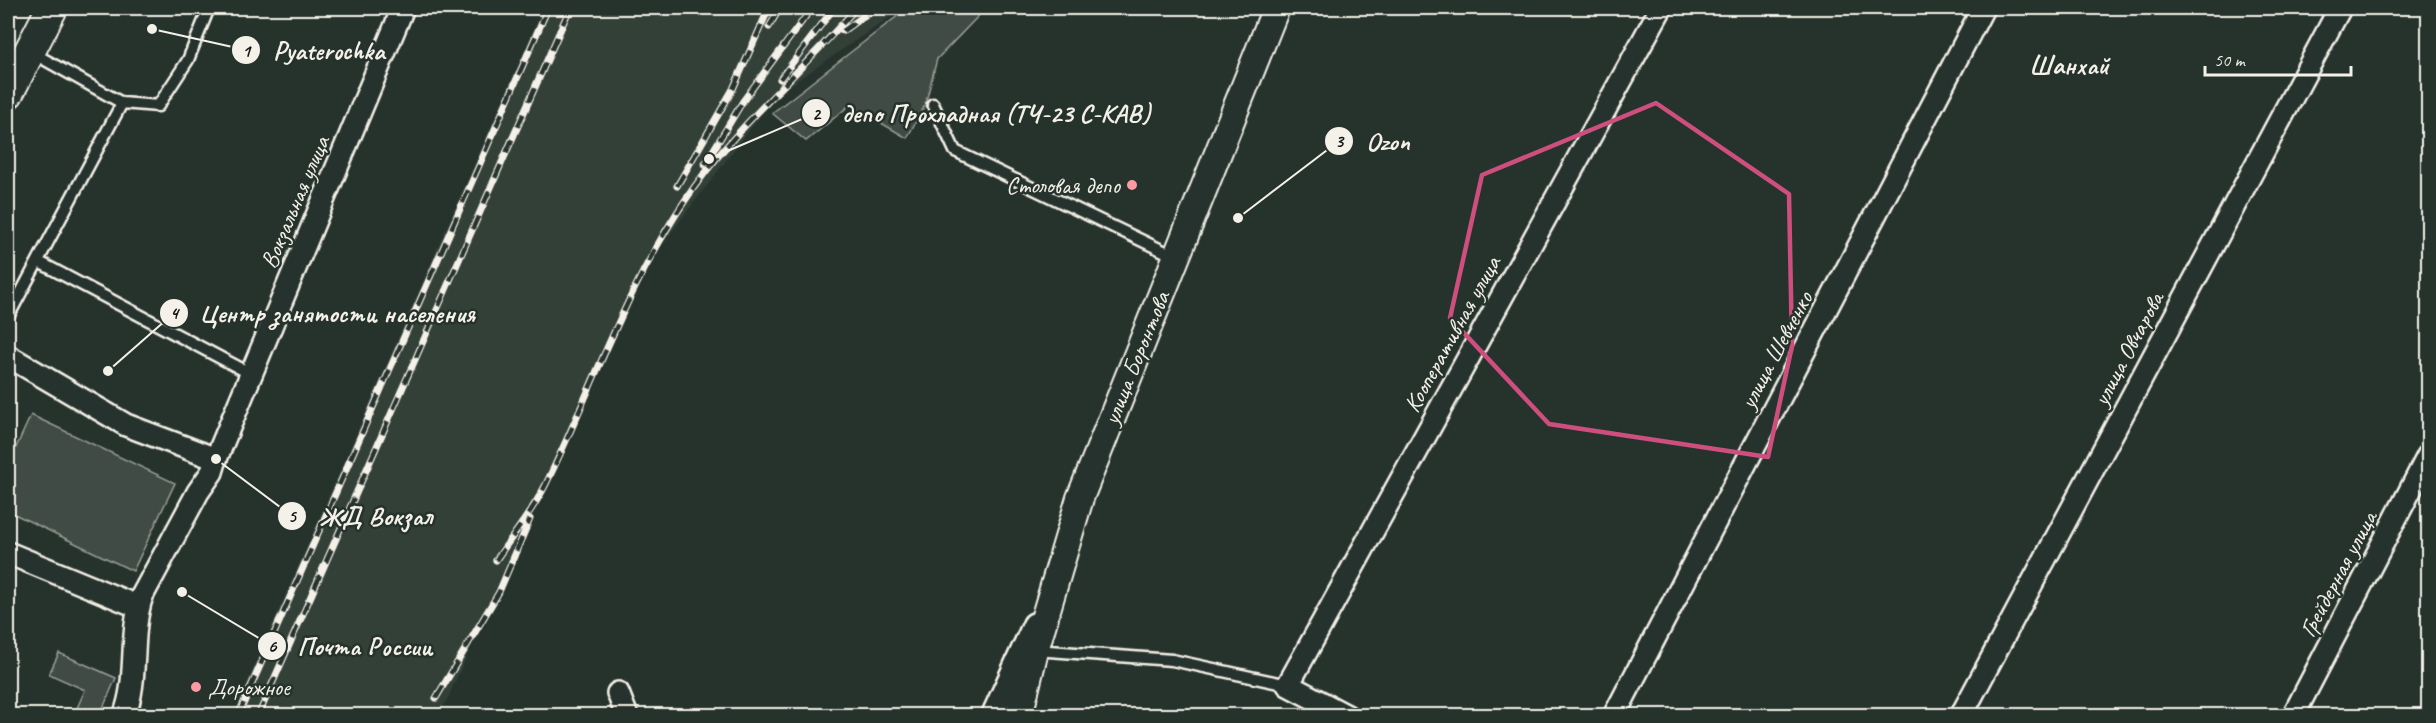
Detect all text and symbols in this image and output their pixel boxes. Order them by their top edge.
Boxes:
callout: Pyaterochka [231,28,397,72]
text: Pyaterochka [273,34,387,67]
scale bar [2205,39,2350,77]
text: 1 [242,40,252,62]
district label: Шанхай [2029,48,2112,82]
text: 50 m [2214,49,2247,71]
callout: депо Прохладная (ТЧ-23 С-КАВ) [801,91,1161,135]
text: депо Прохладная (ТЧ-23 С-КАВ) [842,97,1153,130]
text: 2 [812,103,822,125]
callout: Ozon [1324,119,1421,163]
text: Ozon [1366,125,1411,158]
street label: Вокзальная улица [254,130,337,273]
text: 3 [1335,130,1345,152]
place label: Столовая депо [1006,170,1122,200]
marker: Столовая депо [1125,178,1139,192]
street label: Кооперативная улица [1397,249,1508,417]
street label: улица Шевченко [1732,285,1820,415]
street label: улица Овчарова [2085,285,2171,413]
street label: улица Боронтова [1095,286,1177,431]
callout: Центр занятости населения [159,291,485,335]
text: Центр занятости населения [199,297,476,330]
text: 4 [170,302,180,324]
callout: ЖД Вокзал [277,494,444,538]
text: ЖД Вокзал [320,500,435,533]
street label: Грейдерная улица [2292,504,2385,642]
text: 5 [288,505,298,527]
callout: Почта России [257,624,443,668]
text: Почта России [298,630,434,663]
text: 6 [268,635,278,657]
place label: Дорожное [208,672,292,702]
marker: Дорожное [189,680,203,694]

